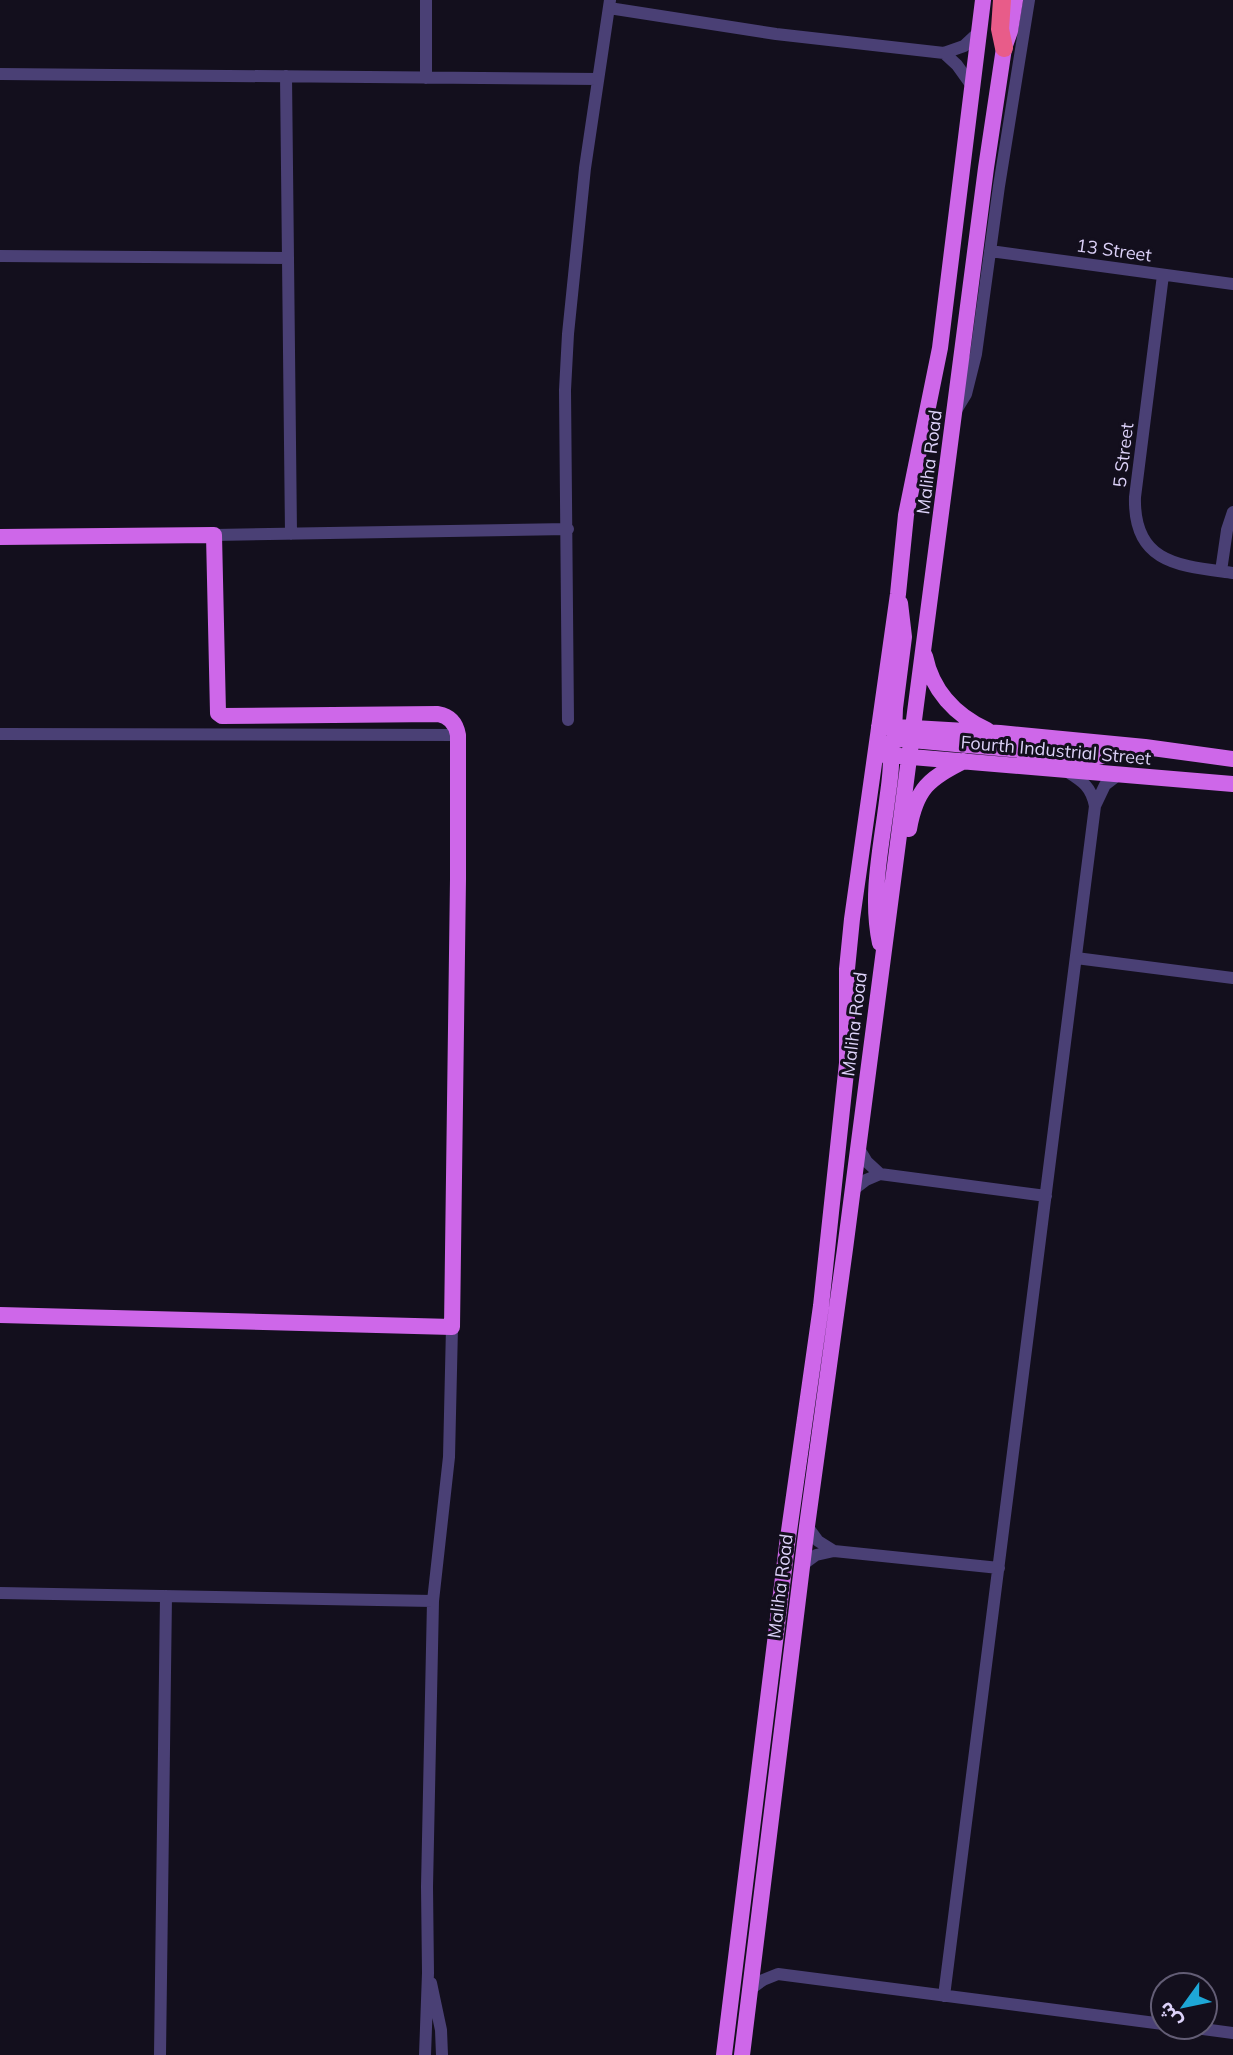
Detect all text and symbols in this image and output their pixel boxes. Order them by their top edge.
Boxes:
street label: 13 Street [1075,233,1153,267]
street label: Maliha Road [911,408,947,516]
street label: 5 Street [1108,421,1138,489]
street label: Fourth Industrial Street [960,730,1152,770]
street label: Maliha Road [836,970,872,1078]
street label: Maliha Road [762,1532,798,1640]
north arrow [1149,1971,1219,2041]
text: ش [1153,1998,1187,2033]

